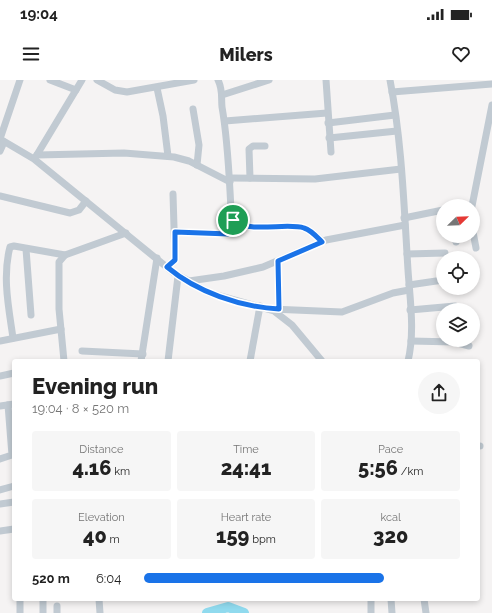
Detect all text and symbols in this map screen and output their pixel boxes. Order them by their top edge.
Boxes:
text: 19:04 [20,5,58,23]
icon: menu [20,43,42,65]
icon: heart [450,43,472,65]
text: Milers [219,44,273,65]
north arrow [436,199,480,243]
map controls [436,199,480,347]
pin [216,203,250,237]
icon: arrive [222,209,244,231]
button: locate [436,251,480,295]
button: layers [436,303,480,347]
button: share [418,372,460,414]
text: Evening run [32,373,158,399]
text: 19:04 · 8 × 520 m [32,401,129,416]
text: Distance [79,443,123,456]
text: Time [233,443,259,456]
text: Pace [378,443,403,456]
text: 4.16 [73,456,111,480]
text: 24:41 [221,456,271,480]
text: 5:56 [358,456,398,480]
text: km [111,465,130,478]
text: /km [398,465,423,478]
text: Elevation [78,511,125,524]
text: Heart rate [221,511,271,524]
text: kcal [380,511,401,524]
text: 40 [83,524,107,548]
text: 159 [216,524,249,548]
text: 320 [373,524,408,548]
text: m [107,533,120,546]
text: bpm [249,533,276,546]
text: 520 m [32,571,70,586]
text: 6:04 [96,571,121,586]

